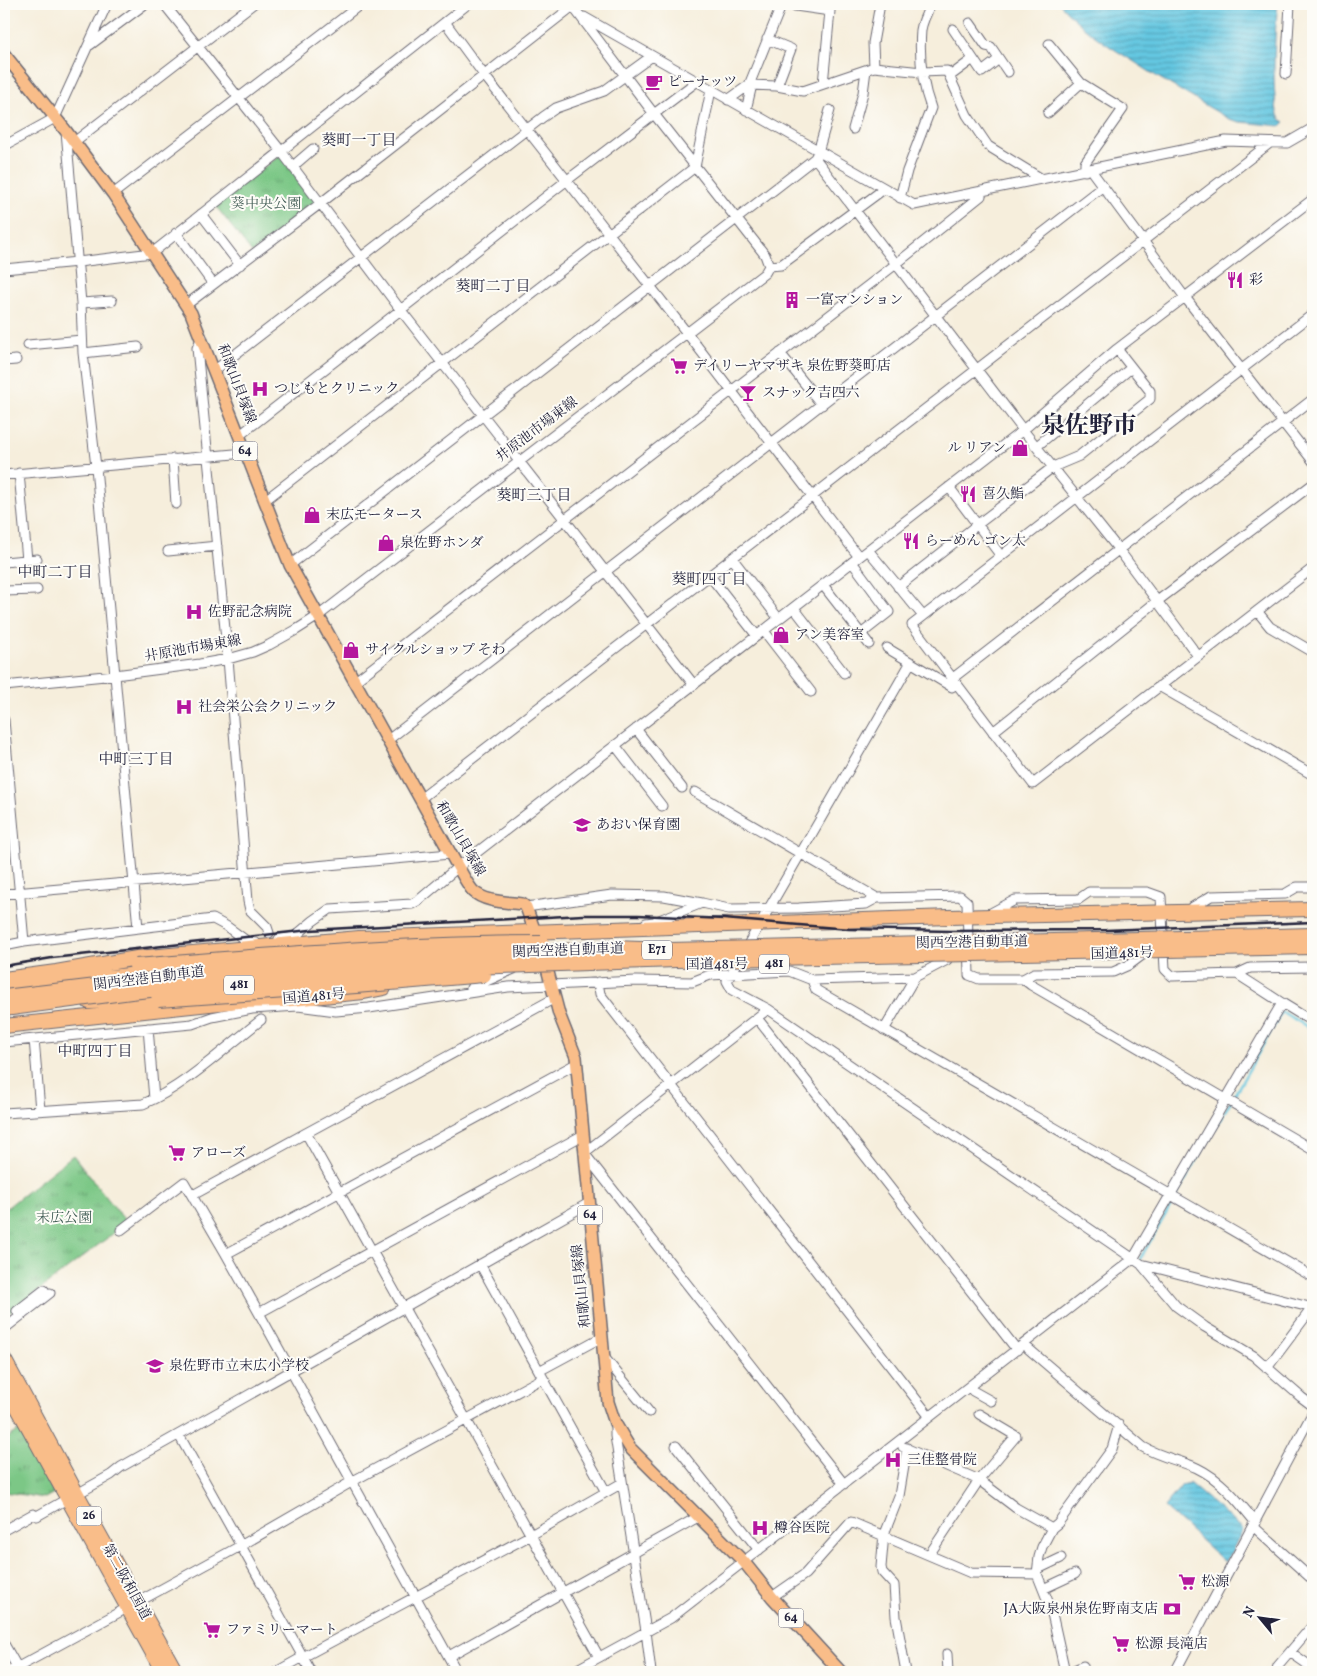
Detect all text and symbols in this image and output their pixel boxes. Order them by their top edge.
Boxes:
cafe icon: ピーナッツ [644,72,664,92]
place label: ピーナッツ [668,73,737,92]
district label: 葵町一丁目 [321,131,397,152]
park label: 葵中央公園 [231,195,301,214]
restaurant icon: 彩 [1225,270,1245,290]
place label: 彩 [1249,271,1263,290]
district label: 葵町二丁目 [455,277,531,298]
building icon: 一富マンション [782,290,802,310]
place label: 一富マンション [806,291,903,310]
street label: 和歌山貝塚線 [212,341,260,427]
supermarket icon: デイリーヤマザキ 泉佐野葵町店 [669,356,689,376]
place label: デイリーヤマザキ 泉佐野葵町店 [693,357,891,376]
hospital icon: つじもとクリニック [250,379,270,399]
place label: つじもとクリニック [274,380,399,399]
bar icon: スナック吉四六 [738,383,758,403]
place label: スナック吉四六 [762,384,859,403]
street label: 井原池市場東線 [492,393,582,467]
district label: 泉佐野市 [1041,410,1137,444]
shop icon: ル リアン [1010,438,1030,458]
place label: ル リアン [948,439,1006,458]
road number: 64 [232,442,258,461]
restaurant icon: 喜久鮨 [958,484,978,504]
place label: 喜久鮨 [982,485,1024,504]
district label: 葵町三丁目 [496,486,572,507]
shop icon: 末広モータース [302,505,322,525]
place label: 末広モータース [326,506,423,525]
restaurant icon: らーめん ゴン太 [901,531,921,551]
place label: らーめん ゴン太 [925,532,1026,551]
shop icon: 泉佐野ホンダ [376,533,396,553]
place label: 泉佐野ホンダ [400,534,483,553]
district label: 中町二丁目 [17,563,93,584]
district label: 葵町四丁目 [671,570,747,591]
hospital icon: 佐野記念病院 [184,602,204,622]
place label: 佐野記念病院 [208,603,292,622]
shop icon: アン美容室 [771,625,791,645]
place label: アン美容室 [795,626,864,645]
street label: 井原池市場東線 [143,631,243,667]
shop icon: サイクルショップ そわ [341,640,361,660]
place label: サイクルショップ そわ [365,641,506,660]
hospital icon: 社会栄公会クリニック [174,697,194,717]
place label: 社会栄公会クリニック [198,698,337,717]
district label: 中町三丁目 [98,750,174,771]
street label: 和歌山貝塚線 [431,798,489,880]
school or university icon: あおい保育園 [572,815,592,835]
place label: あおい保育園 [596,816,680,835]
street label: 関西空港自動車道 [916,933,1028,953]
street label: 関西空港自動車道 [512,940,624,962]
road number: E71 [642,940,672,960]
street label: 国道481号 [1090,943,1154,965]
road number: 481 [759,954,789,974]
street label: 国道481号 [686,955,748,975]
street label: 関西空港自動車道 [92,963,206,995]
road number: 481 [224,976,254,994]
street label: 国道481号 [282,985,346,1009]
district label: 中町四丁目 [57,1042,133,1063]
supermarket icon: アローズ [167,1143,187,1163]
place label: アローズ [191,1144,246,1163]
road number: 64 [578,1206,602,1224]
park label: 末広公園 [36,1209,92,1228]
street label: 和歌山貝塚線 [568,1243,596,1329]
school or university icon: 泉佐野市立末広小学校 [145,1356,165,1376]
place label: 泉佐野市立末広小学校 [169,1357,309,1376]
hospital icon: 三佳整骨院 [883,1450,903,1470]
place label: 三佳整骨院 [907,1451,977,1470]
road number: 26 [76,1506,102,1525]
hospital icon: 樽谷医院 [750,1518,770,1538]
place label: 樽谷医院 [774,1519,830,1538]
street label: 第二阪和国道 [97,1541,155,1623]
supermarket icon: 松源 [1177,1572,1197,1592]
place label: 松源 [1201,1573,1229,1592]
north arrow [1234,1594,1284,1644]
bank icon: JA大阪泉州泉佐野南支店 [1162,1599,1182,1619]
place label: JA大阪泉州泉佐野南支店 [1004,1600,1158,1619]
text: N [1239,1603,1261,1621]
road number: 64 [778,1609,804,1628]
supermarket icon: ファミリーマート [202,1620,222,1640]
place label: ファミリーマート [226,1621,338,1640]
supermarket icon: 松源 長滝店 [1111,1634,1131,1654]
place label: 松源 長滝店 [1135,1635,1208,1654]

